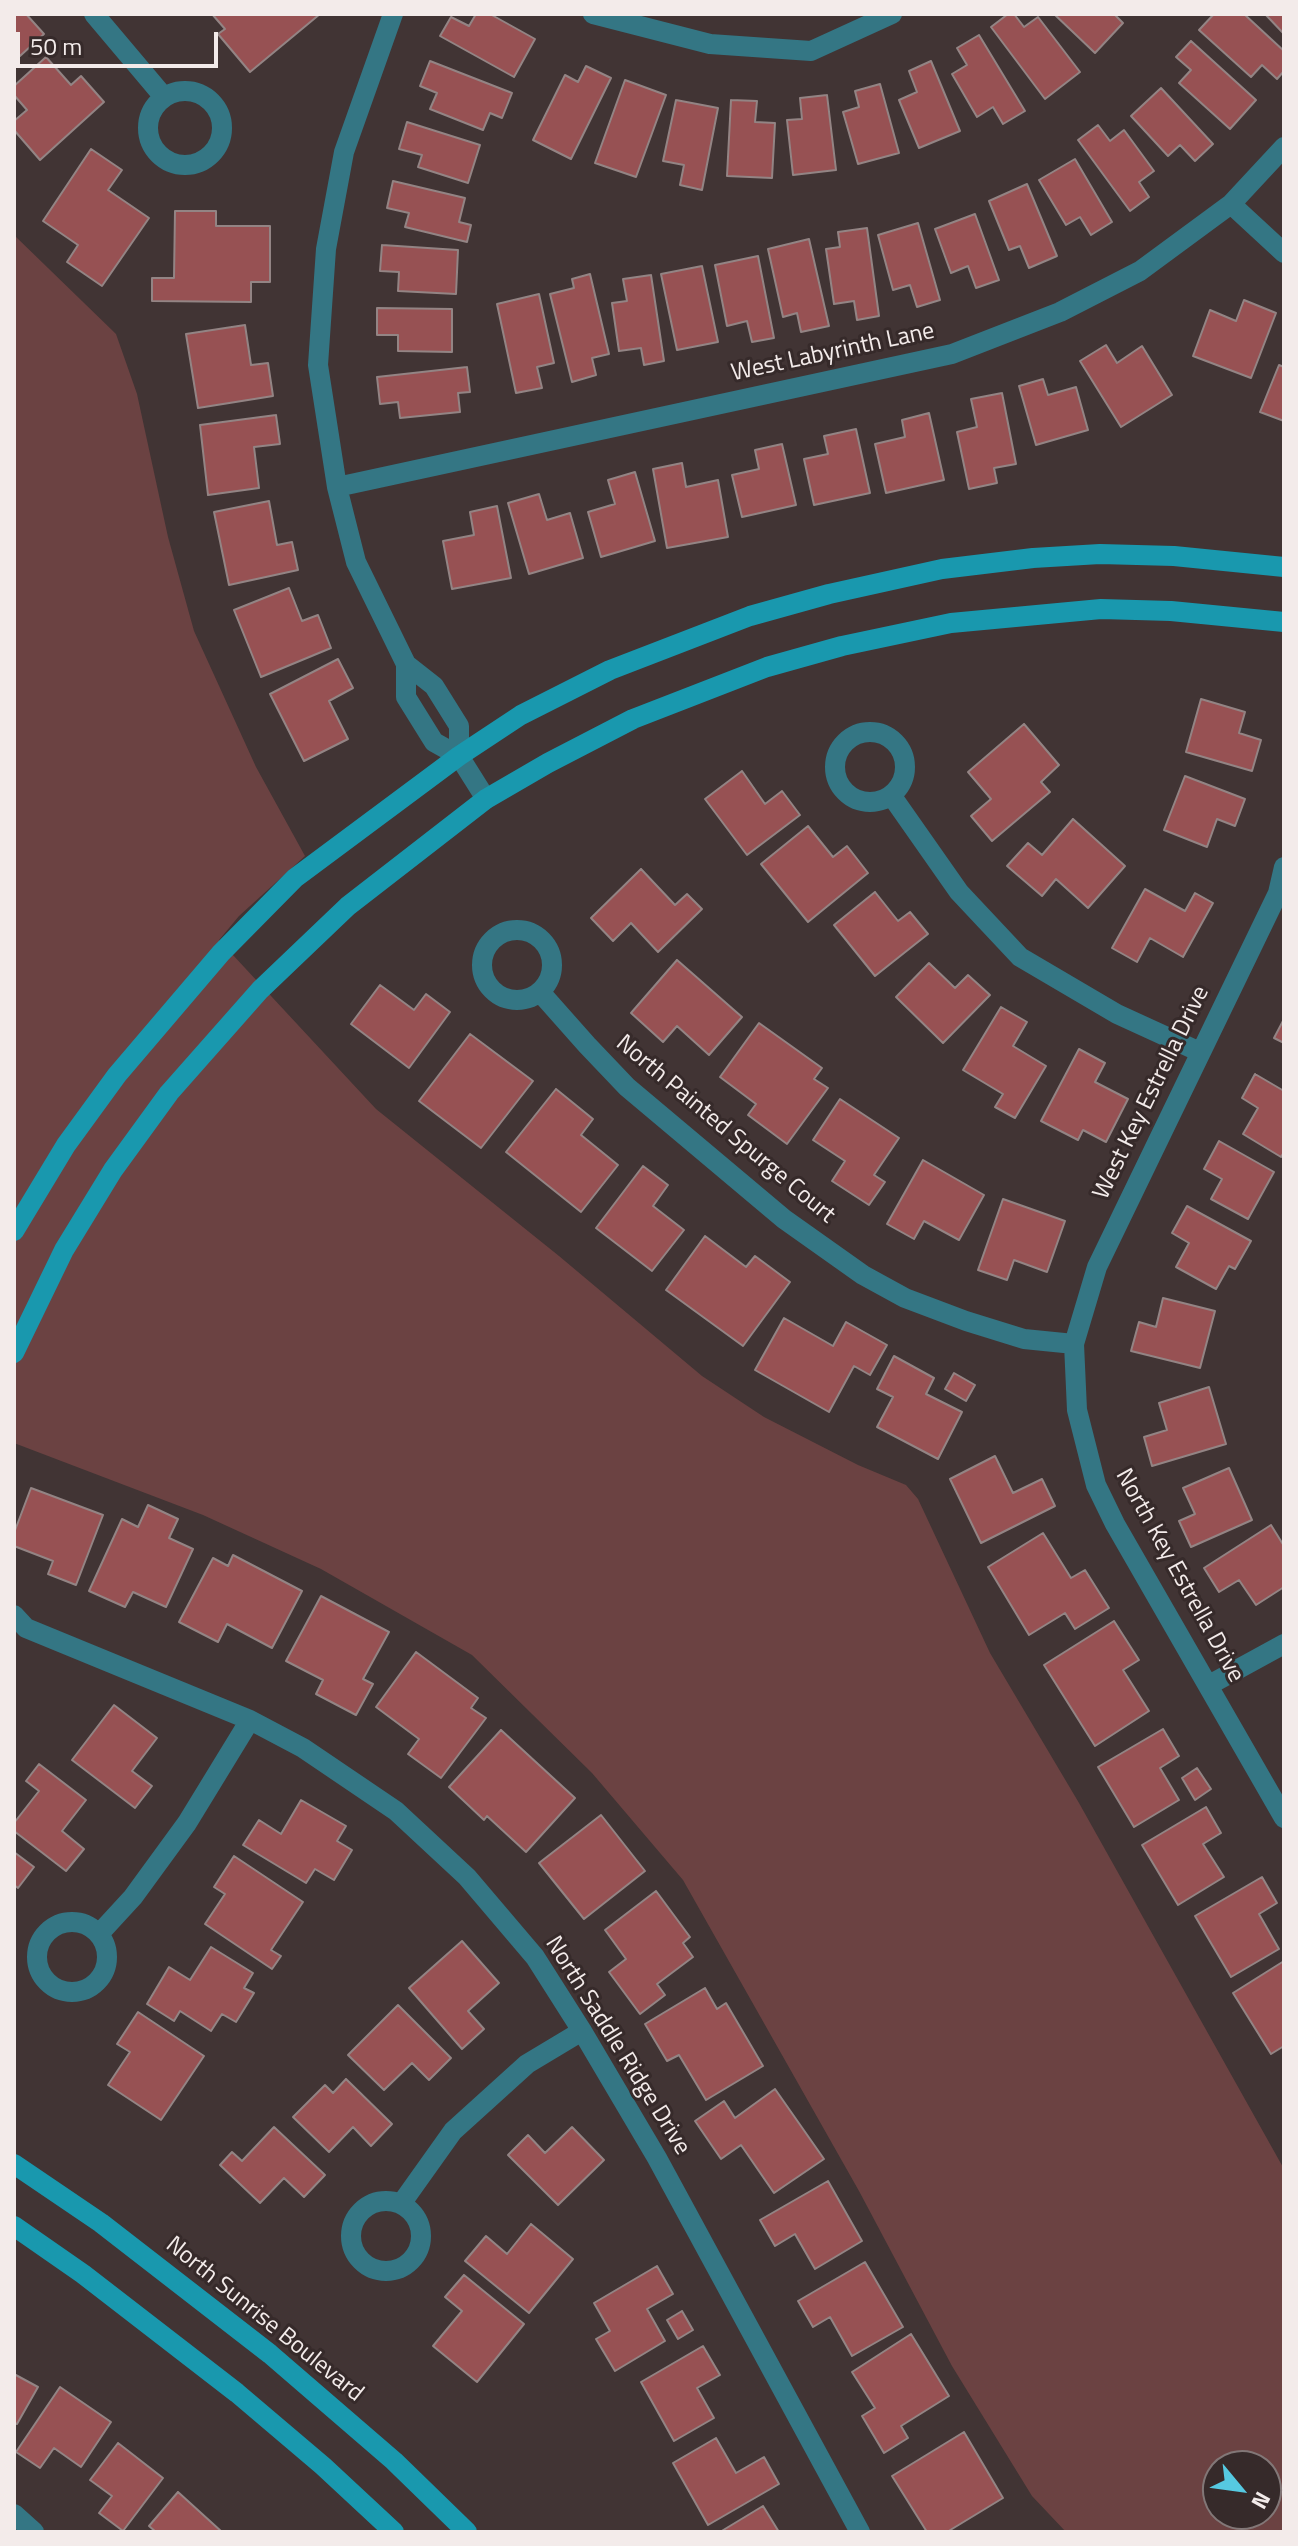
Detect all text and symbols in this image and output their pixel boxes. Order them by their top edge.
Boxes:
scale bar [20,16,222,66]
text: 50 m [30,28,82,64]
street label: West Labyrinth Lane [729,317,937,389]
street label: West Key Estrella Drive [1088,982,1216,1204]
street label: North Painted Spurge Court [609,1030,841,1230]
street label: North Key Estrella Drive [1108,1464,1250,1688]
street label: North Saddle Ridge Drive [538,1932,696,2160]
street label: North Sunrise Boulevard [159,2231,369,2409]
north arrow [1202,2450,1282,2530]
text: N [1243,2486,1280,2516]

